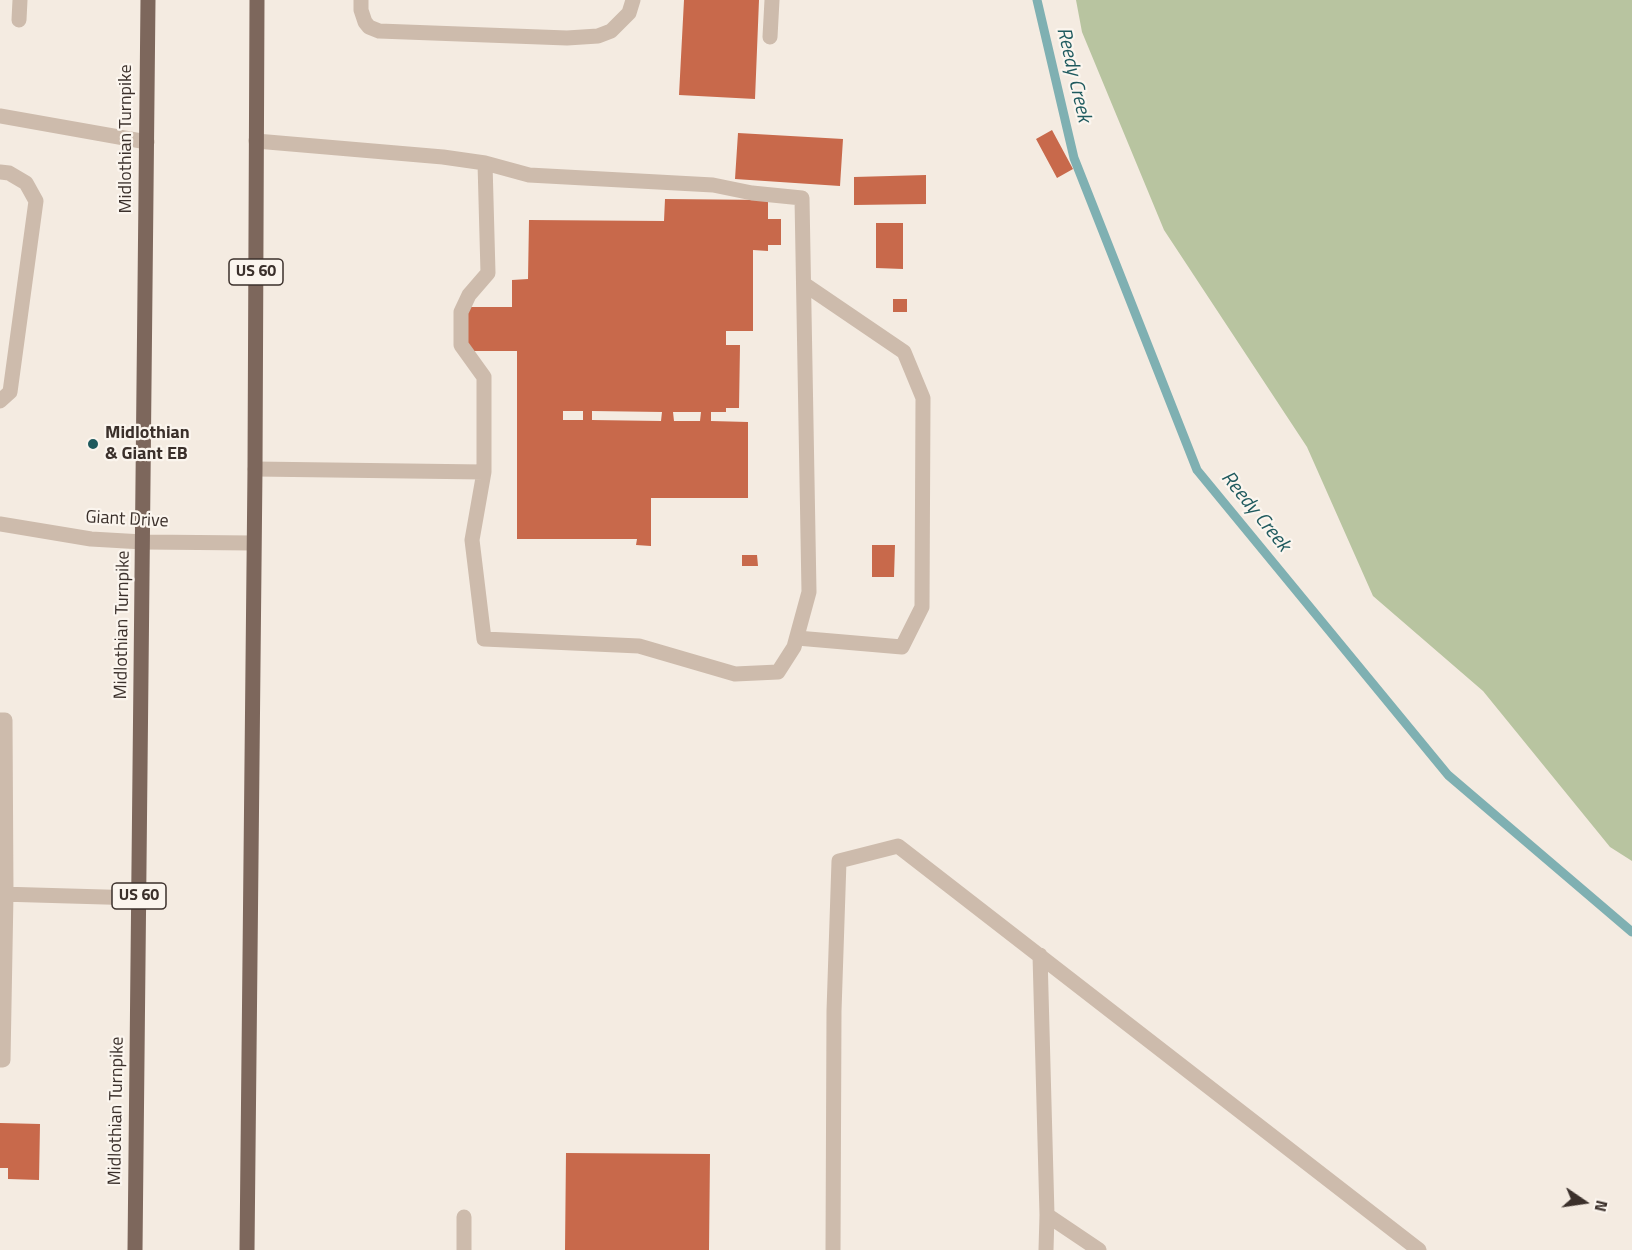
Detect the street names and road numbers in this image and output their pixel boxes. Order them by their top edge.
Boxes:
street label: Midlothian Turnpike [116,64,138,214]
road number: US 60 [229,259,283,285]
street label: Giant Drive [85,507,169,533]
street label: Midlothian Turnpike [111,550,135,700]
road number: US 60 [112,883,166,909]
street label: Midlothian Turnpike [105,1036,129,1186]

